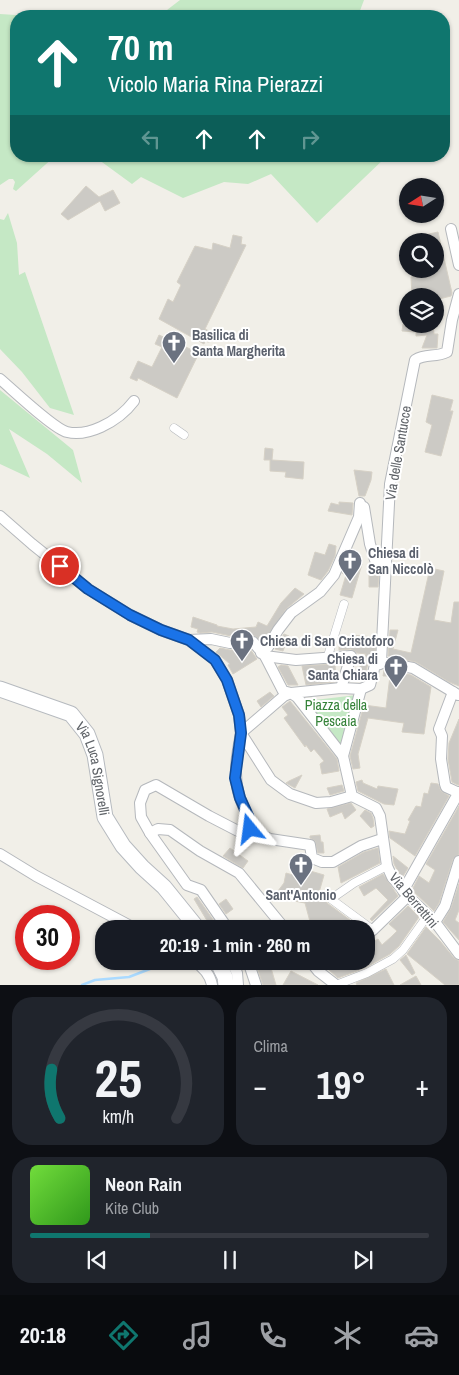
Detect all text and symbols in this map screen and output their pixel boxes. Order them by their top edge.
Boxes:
text: 70 m [108,24,173,71]
icon: ahead [25,30,90,95]
text: Vicolo Maria Rina Pierazzi [108,69,323,99]
icon: left [137,125,165,153]
icon: ahead [190,125,218,153]
icon: ahead [243,125,271,153]
icon: right [296,125,324,153]
north arrow [399,178,444,222]
map controls [399,178,444,333]
button: search [399,233,444,278]
button: layers [399,288,444,333]
place label: Basilica di Santa Margherita [192,326,286,360]
church icon: Basilica di Santa Margherita [161,330,187,364]
street label: Via delle Santucce [381,404,415,502]
place label: Chiesa di San Niccolò [368,544,434,578]
pin [39,545,81,587]
church icon: Chiesa di San Niccolò [337,548,363,582]
icon: arrive [46,552,74,580]
church icon: Chiesa di San Cristoforo [229,628,255,662]
place label: Chiesa di San Cristoforo [260,632,394,650]
place label: Chiesa di Santa Chiara [308,650,379,684]
church icon: Chiesa di Santa Chiara [383,654,409,688]
park label: Piazza della Pescaia [305,696,368,730]
street label: Via Luca Signorelli [72,718,114,817]
position arrow [223,802,275,854]
church icon: Sant'Antonio [288,852,314,886]
street label: Via Berrettini [385,868,443,932]
place label: Sant'Antonio [266,886,336,904]
speed limit sign: 30 [15,905,80,970]
text: 20:19 · 1 min · 260 m [160,932,310,958]
text: Clima [254,1035,288,1057]
text: 25 [94,1043,141,1113]
text: 19° [316,1060,366,1111]
text: − [254,1067,267,1105]
text: + [416,1067,429,1105]
text: km/h [102,1105,134,1129]
text: Neon Rain [105,1171,182,1197]
text: Kite Club [105,1197,159,1219]
icon: previous [83,1246,111,1274]
icon: pause [216,1246,244,1274]
icon: next [349,1246,377,1274]
icon: directions [106,1318,141,1353]
icon: music [180,1318,215,1353]
icon: phone [255,1318,290,1353]
icon: climate [330,1318,365,1353]
icon: car [404,1318,439,1353]
text: 20:18 [20,1320,66,1350]

